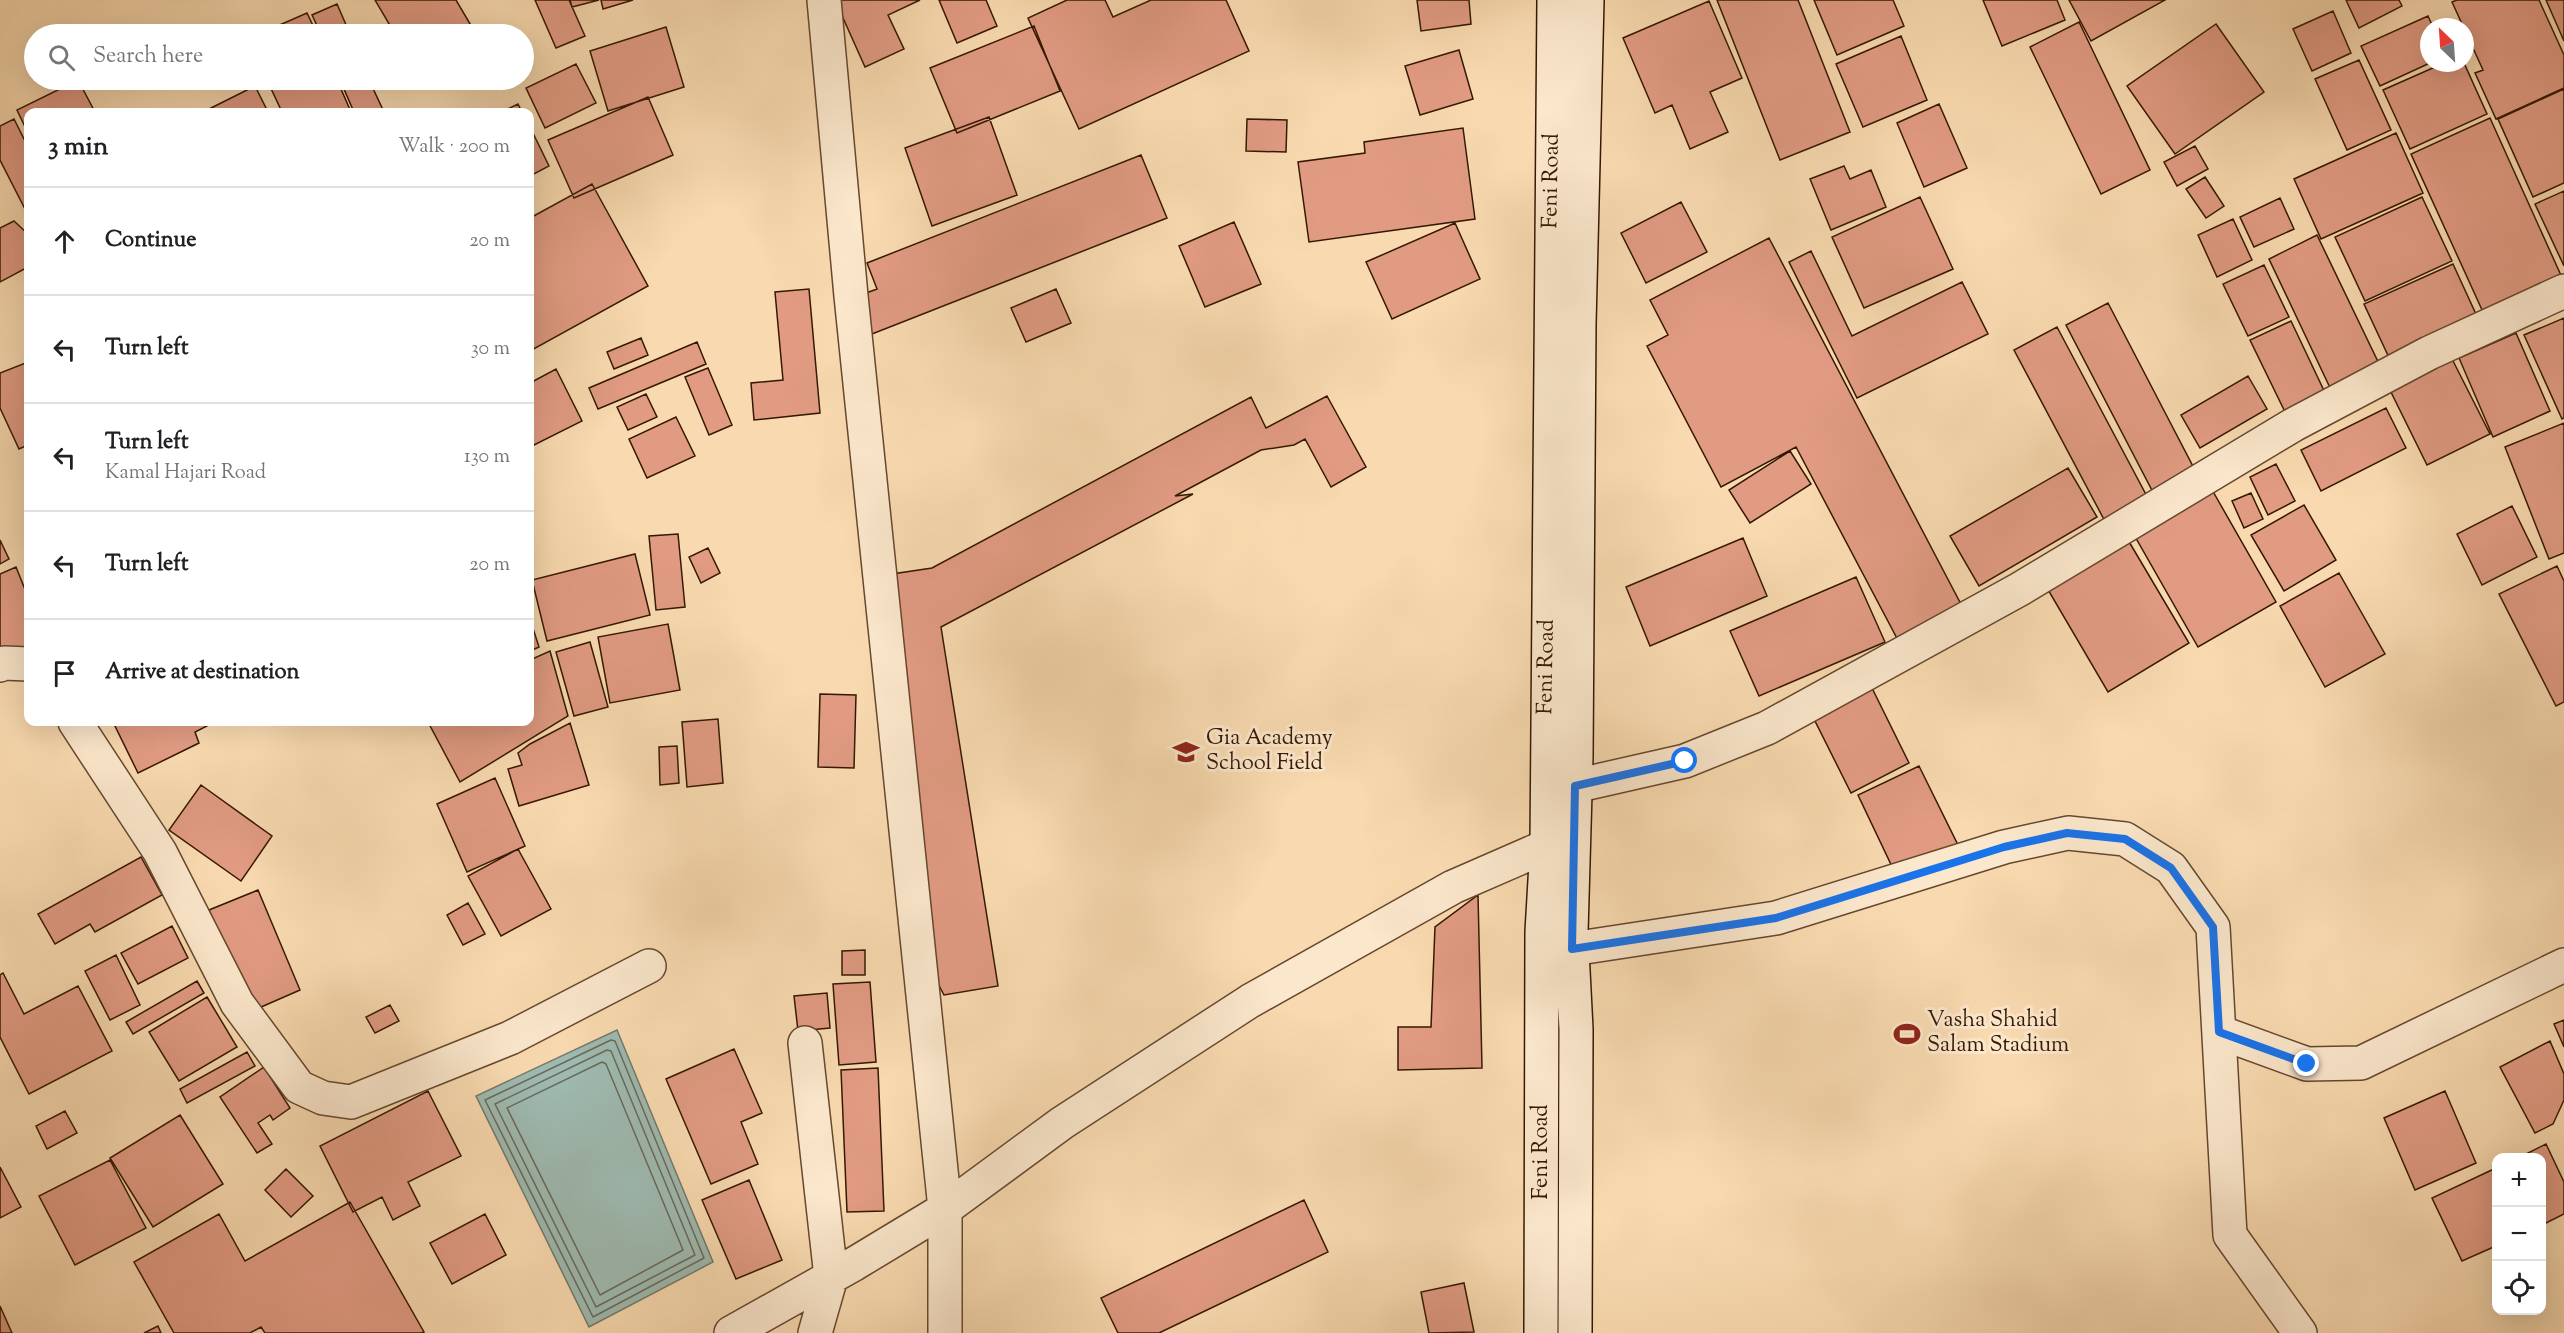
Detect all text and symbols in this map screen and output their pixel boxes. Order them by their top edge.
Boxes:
north arrow [2420,18,2474,72]
search box [24,24,534,90]
icon: search [45,41,78,74]
text: Search here [93,41,203,73]
text: 3 min [48,129,108,166]
text: Walk · 200 m [398,133,510,162]
street label: Feni Road [1535,133,1569,229]
icon: ahead [48,225,81,258]
text: Continue [105,225,196,257]
text: 20 m [469,227,510,256]
icon: left [48,333,81,366]
text: Turn left [105,333,188,365]
text: 30 m [471,335,510,364]
text: Turn left [105,427,188,459]
icon: left [48,441,81,474]
text: 130 m [464,443,510,472]
text: Kamal Hajari Road [105,459,266,488]
icon: left [48,549,81,582]
text: Turn left [105,549,188,581]
text: 20 m [469,551,510,580]
street label: Feni Road [1530,619,1564,715]
icon: arrive [48,657,81,690]
text: Arrive at destination [105,657,300,689]
place label: Gia Academy School Field [1206,723,1333,780]
school or university icon: Gia Academy School Field [1171,737,1201,767]
route start [1671,747,1697,773]
place label: Vasha Shahid Salam Stadium [1927,1005,2069,1062]
sports icon: Vasha Shahid Salam Stadium [1892,1019,1922,1049]
route end [2293,1050,2319,1076]
street label: Feni Road [1526,1104,1558,1200]
map controls [2492,1153,2546,1315]
button: + [2492,1153,2546,1207]
button: − [2492,1207,2546,1261]
button: locate [2492,1261,2546,1315]

